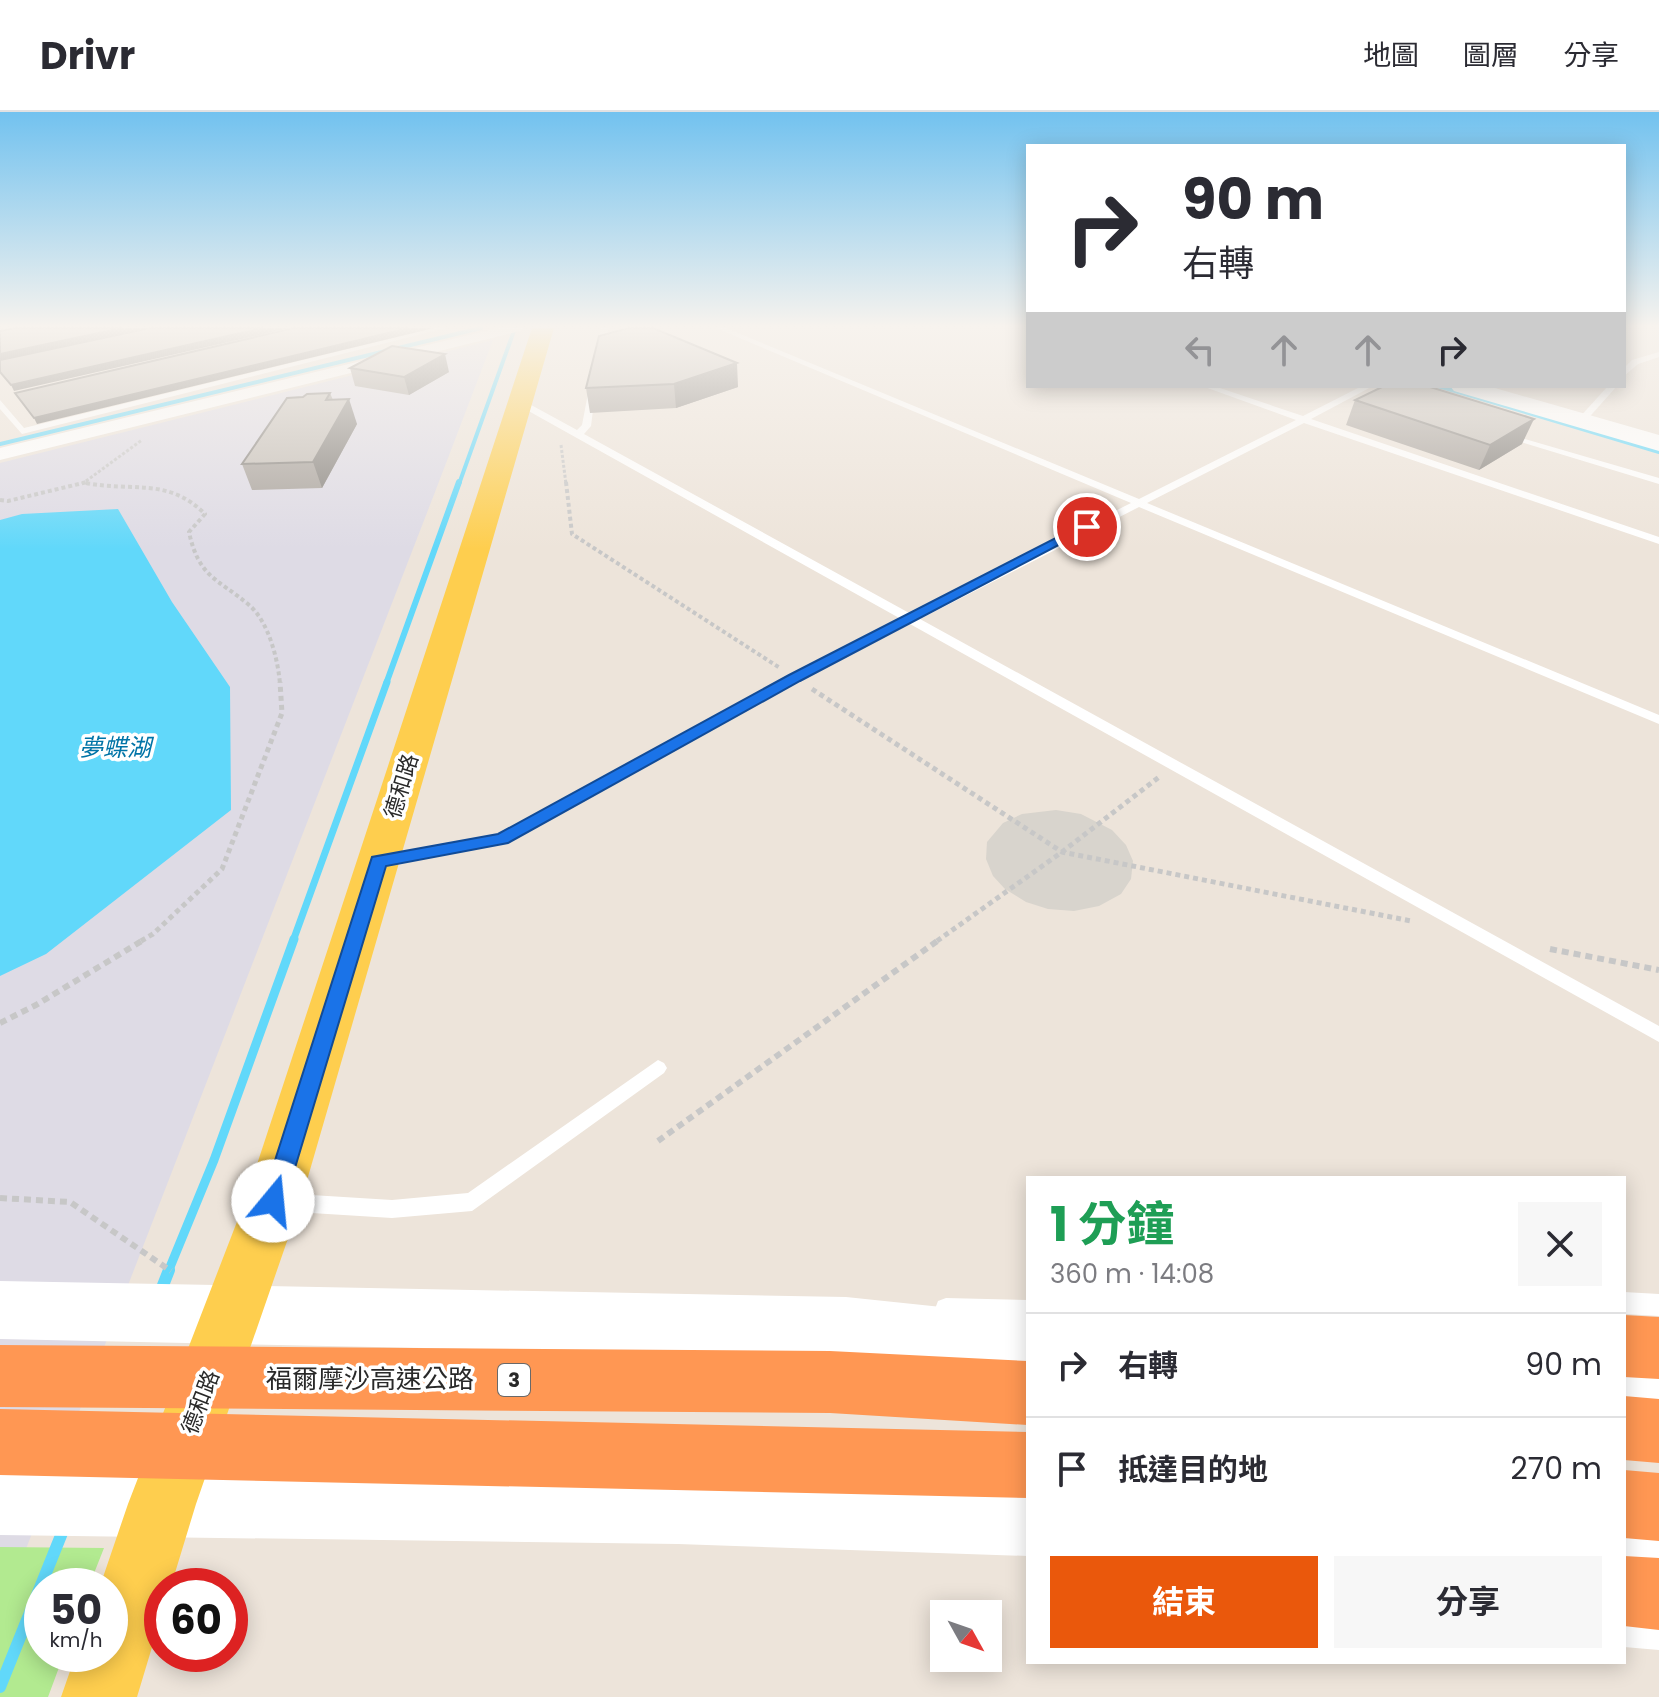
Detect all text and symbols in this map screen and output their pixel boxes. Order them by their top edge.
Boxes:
text: Drivr [40,29,135,82]
text: 地圖 [1363,36,1419,75]
text: 圖層 [1463,36,1519,75]
text: 分享 [1563,36,1619,75]
text: 90 m [1182,160,1324,239]
icon: right [1050,176,1154,280]
text: 右轉 [1182,238,1254,289]
icon: left [1178,328,1222,372]
icon: ahead [1262,328,1306,372]
icon: ahead [1346,328,1390,372]
icon: right [1430,328,1474,372]
pin [1053,493,1121,561]
icon: arrive [1065,505,1109,549]
water label: 夢蝶湖 [79,731,155,764]
street label: 德和路 [377,750,426,822]
position arrow [231,1159,315,1243]
text: 1 分鐘 [1050,1191,1174,1258]
button: close [1518,1202,1602,1286]
text: 360 m · 14:08 [1050,1256,1214,1292]
icon: right [1050,1343,1094,1387]
text: 90 m [1525,1343,1602,1386]
text: 右轉 [1118,1344,1178,1387]
street label: 福爾摩沙高速公路 [266,1361,474,1397]
road number: 3 [498,1364,530,1396]
street label: 德和路 [174,1366,227,1439]
icon: arrive [1050,1447,1094,1491]
text: 270 m [1511,1447,1602,1490]
text: 抵達目的地 [1118,1448,1268,1491]
button: 結束 [1050,1556,1318,1648]
button: 分享 [1334,1556,1602,1648]
speed limit sign: 60 [144,1568,248,1672]
text: 50 [50,1582,102,1638]
north arrow [930,1600,1002,1672]
map controls [930,1600,1002,1672]
text: km/h [49,1626,103,1654]

